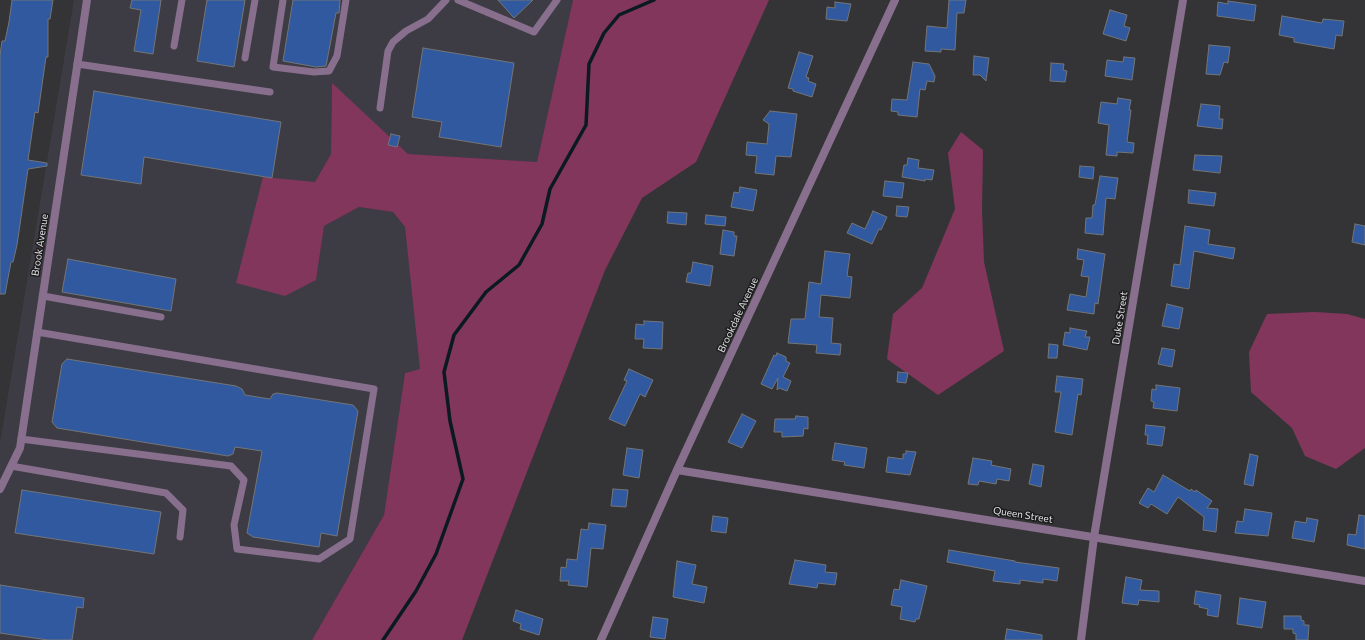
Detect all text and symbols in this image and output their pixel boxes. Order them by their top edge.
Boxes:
street label: Brook Avenue [29,213,51,277]
street label: Brookdale Avenue [715,276,761,354]
street label: Duke Street [1110,291,1130,345]
street label: Queen Street [992,504,1054,526]

